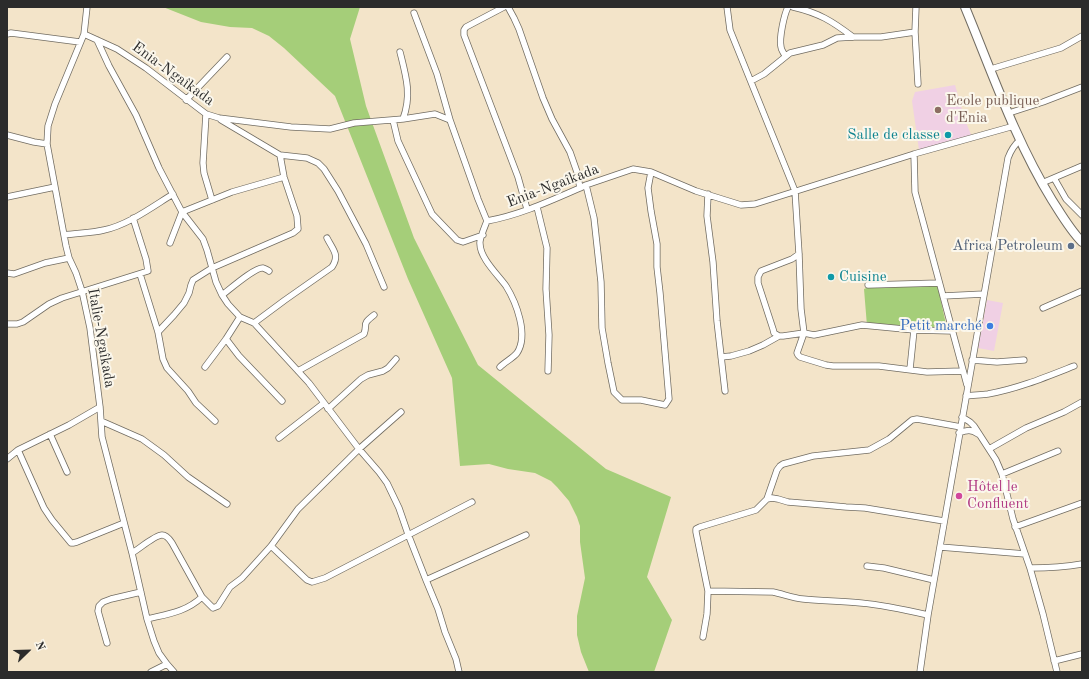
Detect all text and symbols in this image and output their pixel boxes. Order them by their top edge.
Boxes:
street label: Enia-Ngaîkada [128,38,218,110]
place label: Ecole publique d'Enia [946,92,1039,127]
marker: Ecole publique d'Enia [933,105,943,115]
place label: Salle de classe [847,126,940,144]
marker: Salle de classe [943,130,953,140]
street label: Enia-Ngaîkada [504,160,602,212]
place label: Africa Petroleum [952,237,1063,255]
marker: Africa Petroleum [1066,241,1076,251]
place label: Cuisine [839,268,887,286]
marker: Cuisine [826,272,836,282]
street label: Italie-Ngaîkada [83,287,119,389]
place label: Petit marché [900,317,982,335]
marker: Petit marché [985,321,995,331]
place label: Hôtel le Confluent [967,478,1029,513]
marker: Hôtel le Confluent [954,491,964,501]
north arrow [8,631,48,671]
text: N [33,640,46,652]

